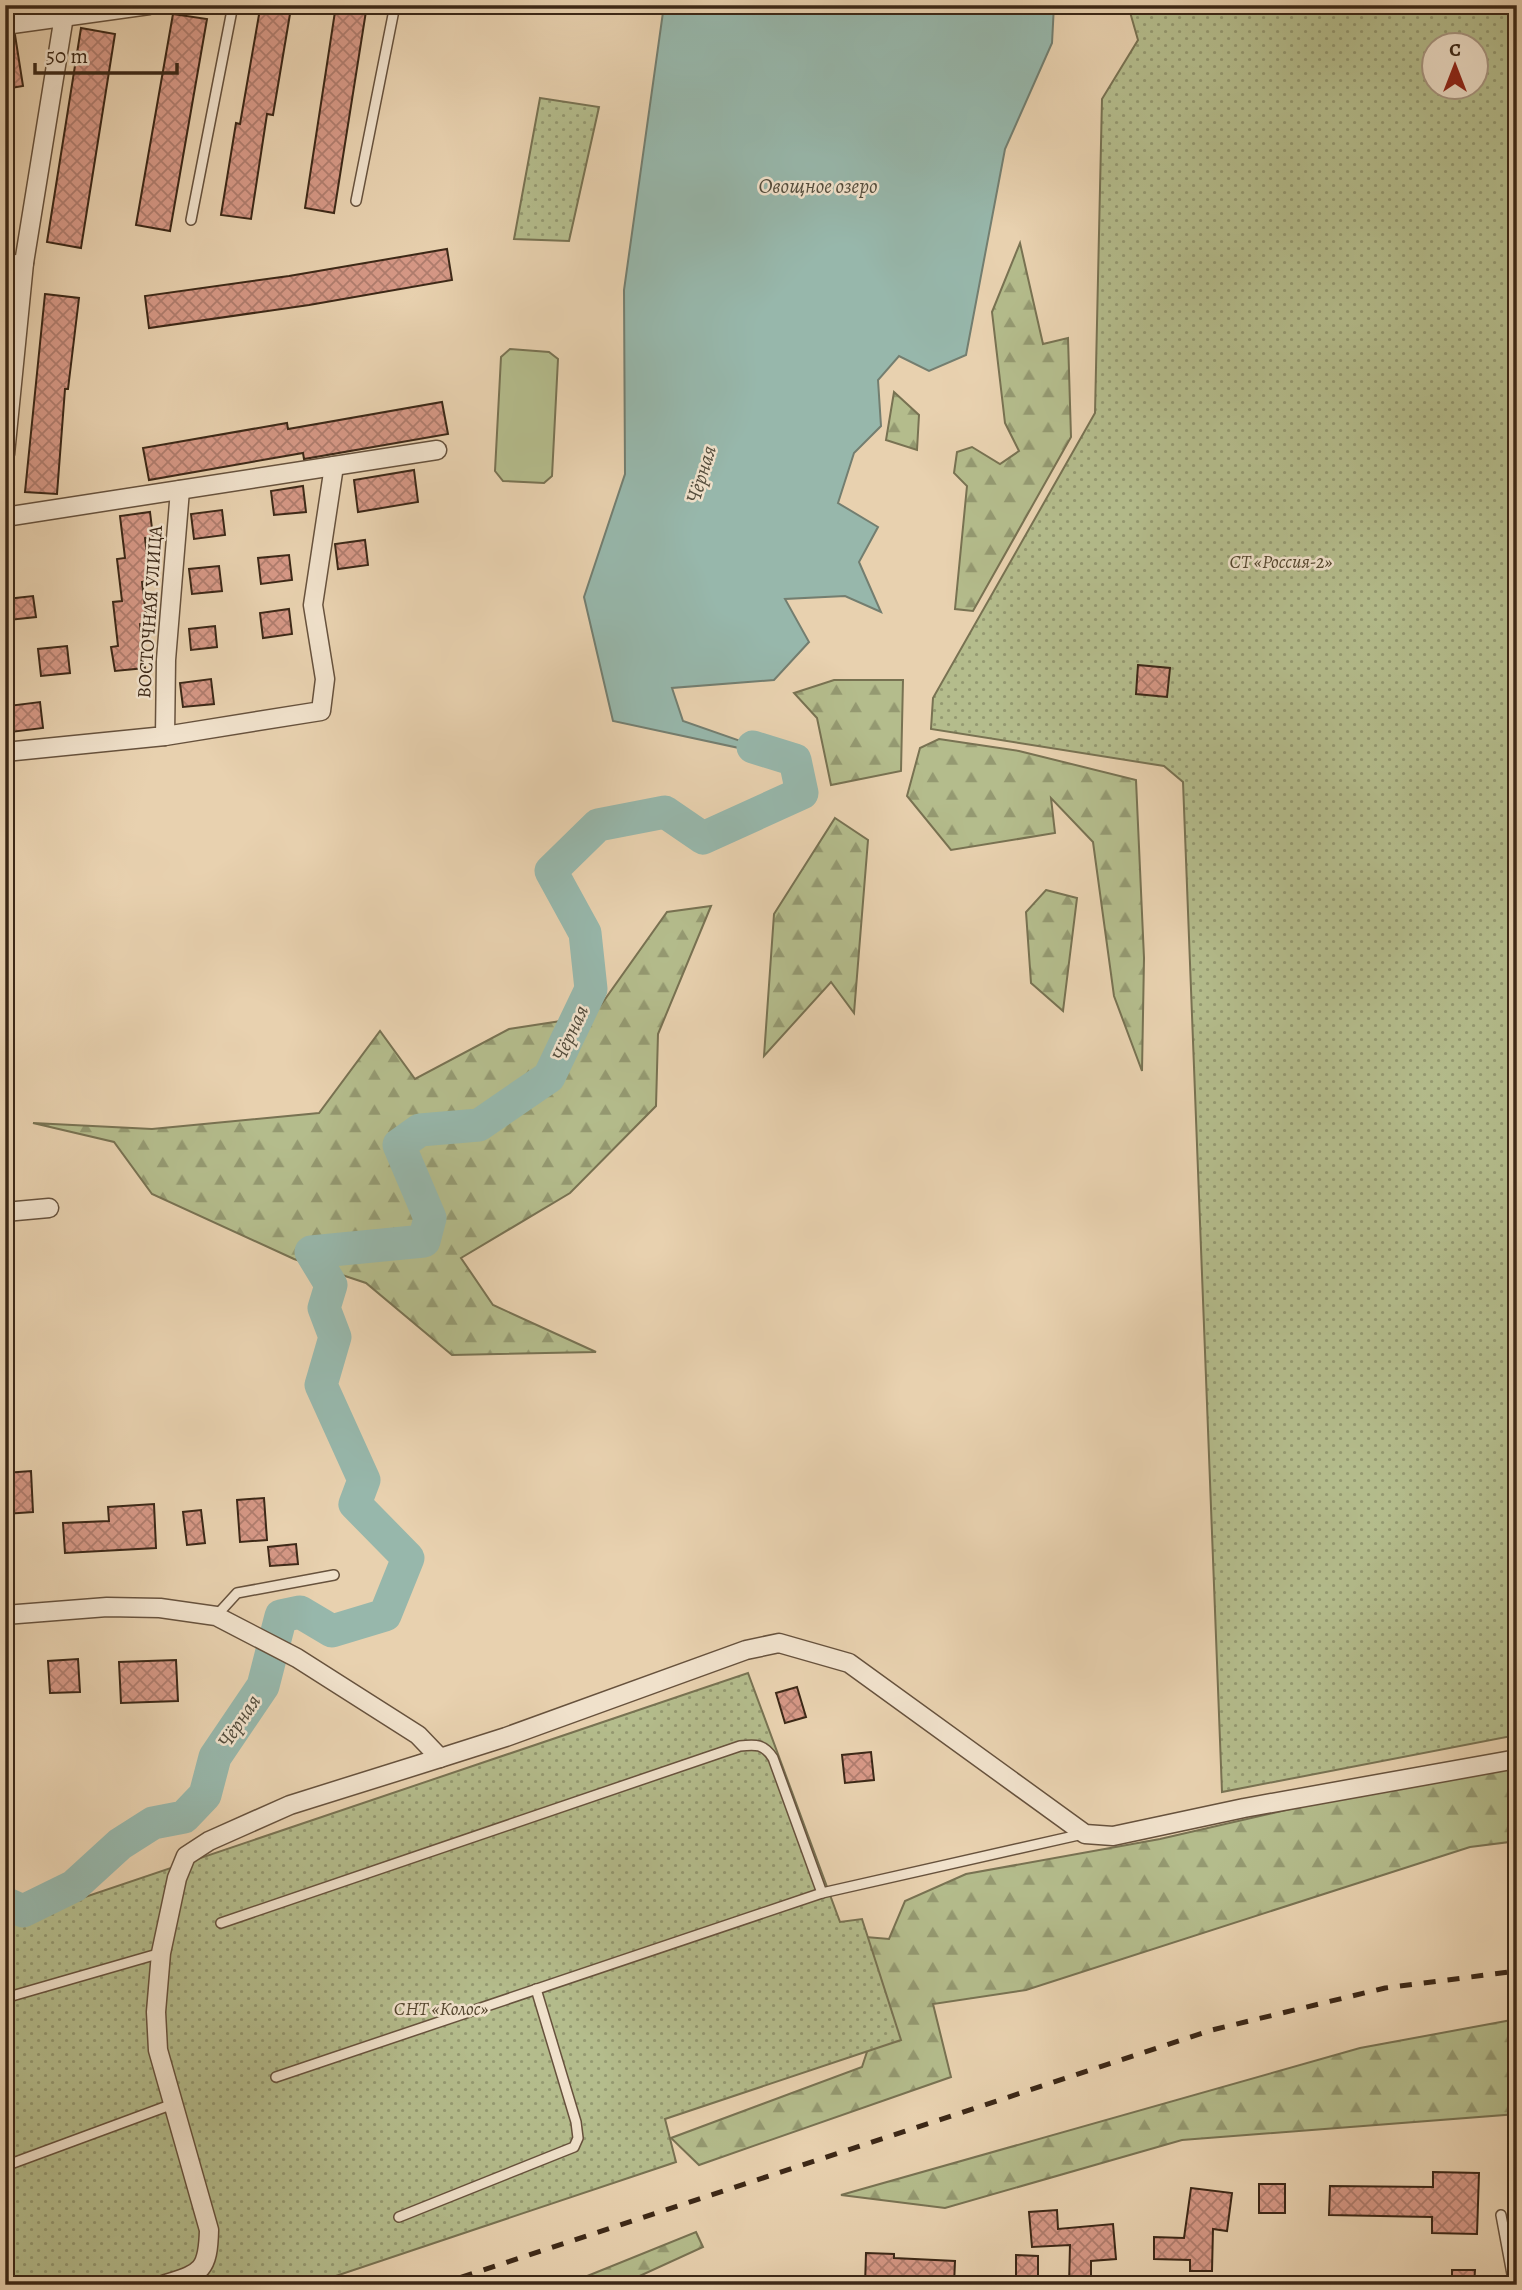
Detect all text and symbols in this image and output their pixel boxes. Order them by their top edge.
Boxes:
scale bar [35,32,177,76]
north arrow [1420,32,1490,102]
text: С [1449,37,1461,63]
text: 50 m [46,42,88,70]
water label: Овощное озеро [758,172,878,200]
water label: Чёрная [679,442,723,506]
street label: ВОСТОЧНАЯ УЛИЦА [131,524,169,699]
park label: СТ «Россия-2» [1230,549,1333,575]
water label: Чёрная [545,1000,595,1066]
water label: Чёрная [211,1689,267,1753]
park label: СНТ «Колос» [394,1996,488,2022]

